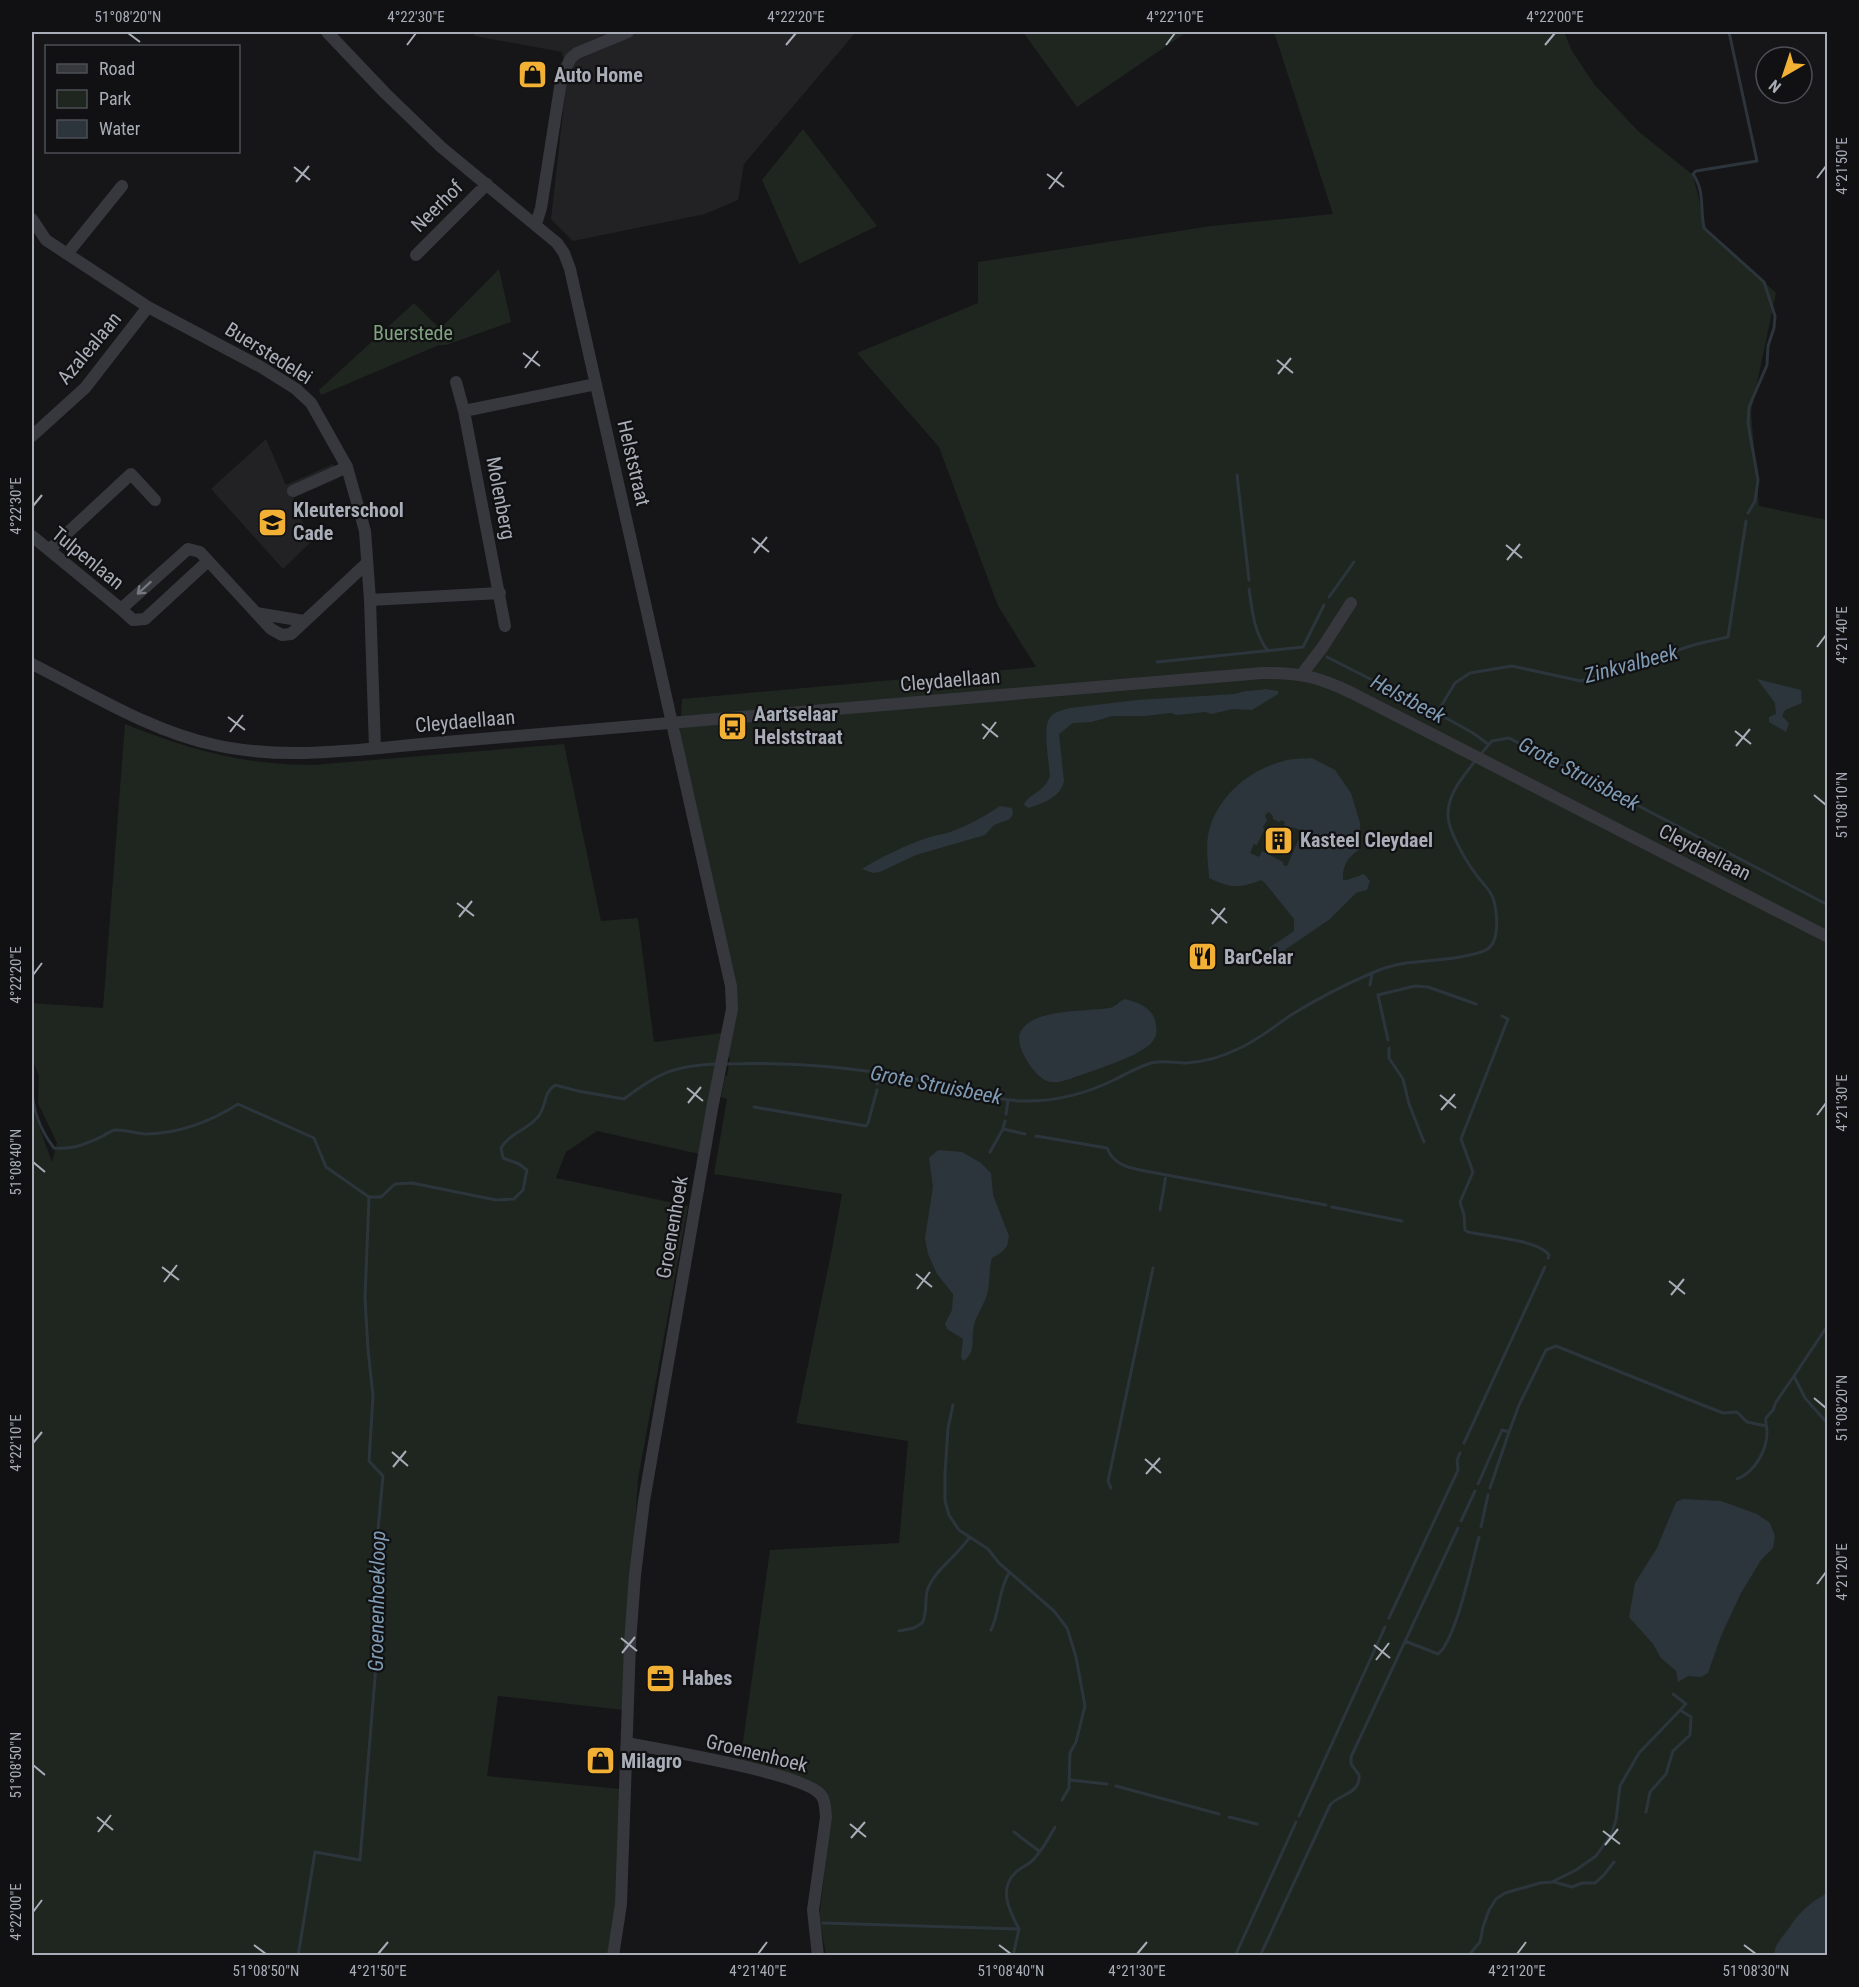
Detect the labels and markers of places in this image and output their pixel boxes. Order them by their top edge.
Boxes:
shop icon: Auto Home [517,59,549,91]
place label: Auto Home [554,63,643,87]
place label: Kleuterschool Cade [293,498,404,545]
school or university icon: Kleuterschool Cade [256,506,288,538]
place label: Aartselaar Helststraat [754,702,843,749]
bus stop icon: Aartselaar Helststraat [717,710,749,742]
building icon: Kasteel Cleydael [1263,824,1295,856]
place label: Kasteel Cleydael [1300,828,1433,852]
restaurant icon: BarCelar [1187,941,1219,973]
place label: BarCelar [1224,945,1294,969]
office icon: Habes [645,1662,677,1694]
place label: Habes [682,1666,732,1690]
shop icon: Milagro [584,1745,616,1777]
place label: Milagro [621,1749,682,1773]

